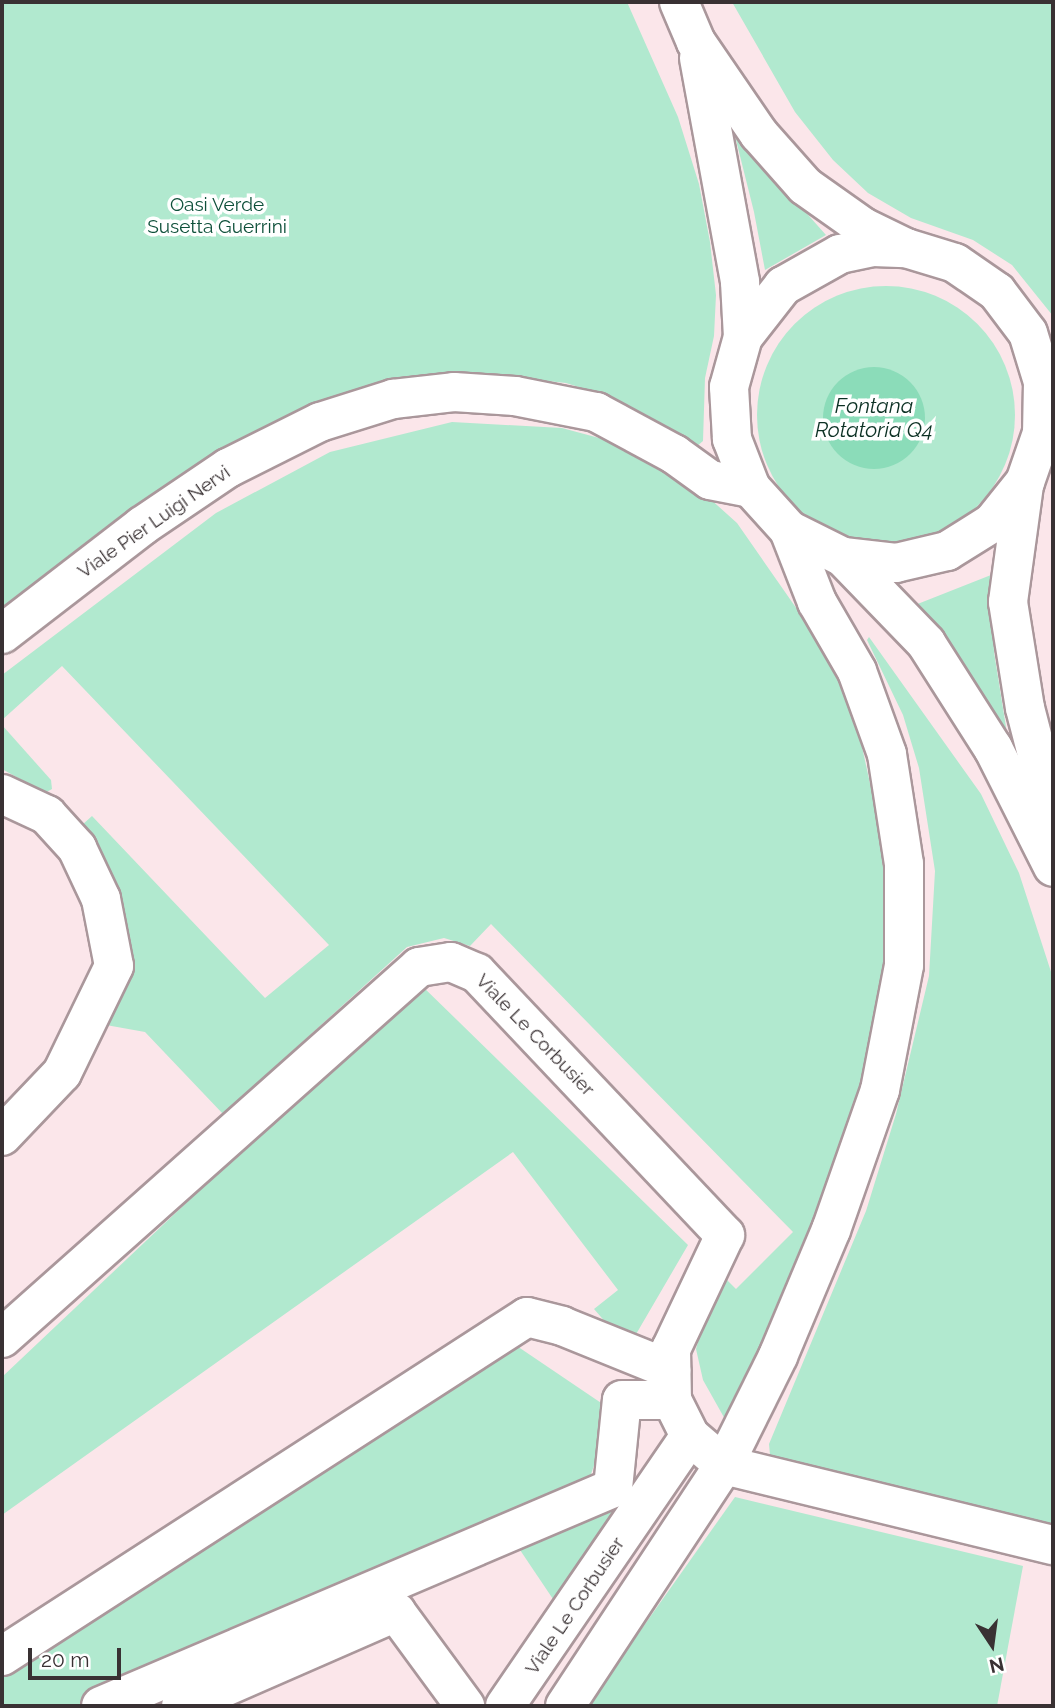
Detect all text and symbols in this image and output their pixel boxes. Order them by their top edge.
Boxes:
park label: Oasi Verde Susetta Guerrini [147,194,287,238]
water label: Fontana Rotatoria Q4 [815,393,933,443]
street label: Viale Pier Luigi Nervi [73,461,235,583]
street label: Viale Le Corbusier [471,969,599,1101]
street label: Viale Le Corbusier [521,1533,629,1679]
north arrow [957,1610,1027,1680]
scale bar [32,1634,124,1678]
text: 20 m [41,1647,89,1672]
text: N [987,1653,1006,1678]

